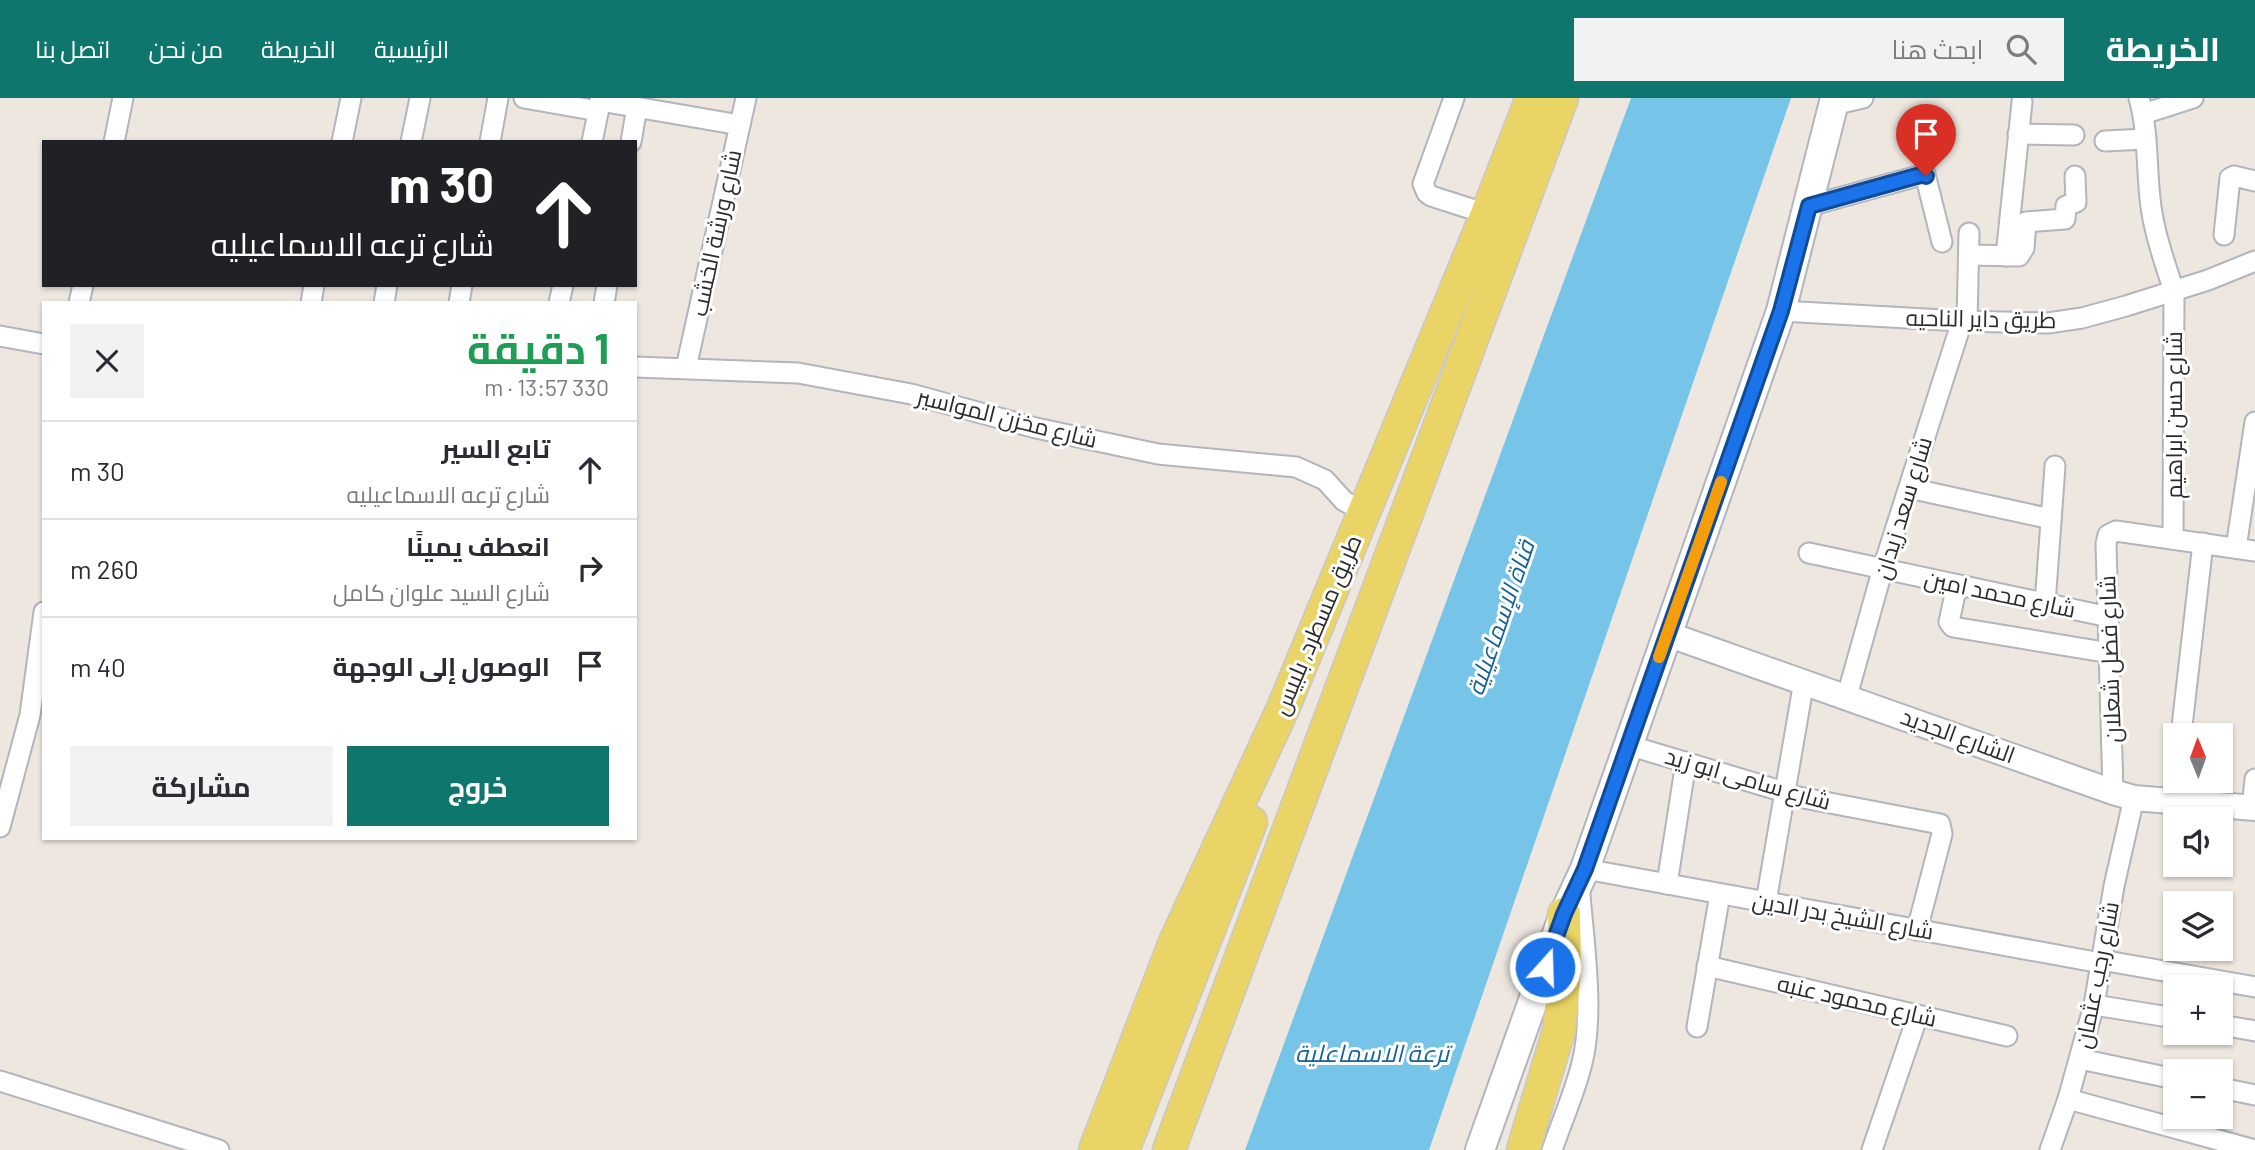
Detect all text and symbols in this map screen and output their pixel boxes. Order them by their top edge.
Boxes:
search box [1574,18,2064,81]
text: الخريطة [2106,28,2220,68]
icon: search [2002,30,2040,68]
text: ابحث هنا [1892,33,1984,64]
text: اتصل بنا [35,34,110,63]
text: من نحن [148,34,223,63]
text: الخريطة [261,34,336,63]
text: الرئيسية [374,34,449,63]
pin [1896,104,1956,176]
icon: arrive [1907,115,1945,153]
street label: شارع ورشة الخشب [684,147,749,319]
text: 30 m [389,154,494,213]
icon: ahead [518,168,609,259]
text: شارع ترعه الاسماعيليه [211,224,494,262]
street label: طريق داير الناحيه [1905,303,2057,334]
text: 1 دقيقة [467,322,609,372]
button: close [70,324,144,398]
street label: شارع حسن ابراهيم [2159,331,2190,499]
text: 330 m · 13:57 [484,373,609,401]
street label: شارع مخزن المواسير [912,381,1100,456]
text: تابع السير [441,432,550,463]
street label: شارع سعد زيدان [1867,433,1940,583]
icon: ahead [571,451,609,489]
text: 30 m [70,455,125,486]
text: شارع ترعه الاسماعيليه [346,480,550,508]
text: انعطف يمينًا [406,530,550,561]
street label: طريق مسطرد, بلبيس [1265,530,1368,719]
water label: قناة الإسماعيلية [1460,535,1542,699]
icon: right [571,549,609,587]
text: 260 m [70,553,139,584]
street label: شارع محمد امين [1921,563,2078,626]
street label: شارع فضل شعلان [2092,575,2129,743]
text: شارع السيد علوان كامل [333,578,550,606]
icon: arrive [571,647,609,685]
text: الوصول إلى الوجهة [332,650,550,681]
text: 40 m [70,651,126,682]
street label: الشارع الجديد [1896,701,2019,771]
north arrow [2163,723,2233,793]
map controls [2163,723,2233,1129]
street label: شارع سامى ابو زيد [1661,741,1834,818]
button: مشاركة [70,746,333,826]
button: خروج [347,746,609,826]
button: sound [2163,807,2233,877]
street label: شارع الشيخ بدر الدين [1750,885,1936,948]
button: layers [2163,891,2233,961]
street label: شارع رجب عثمان [2068,899,2127,1051]
position arrow [1508,930,1582,1004]
street label: شارع محمود عنبه [1774,968,1940,1035]
button: + [2163,975,2233,1045]
water label: ترعة الاسماعلية [1295,1038,1454,1068]
button: − [2163,1059,2233,1129]

